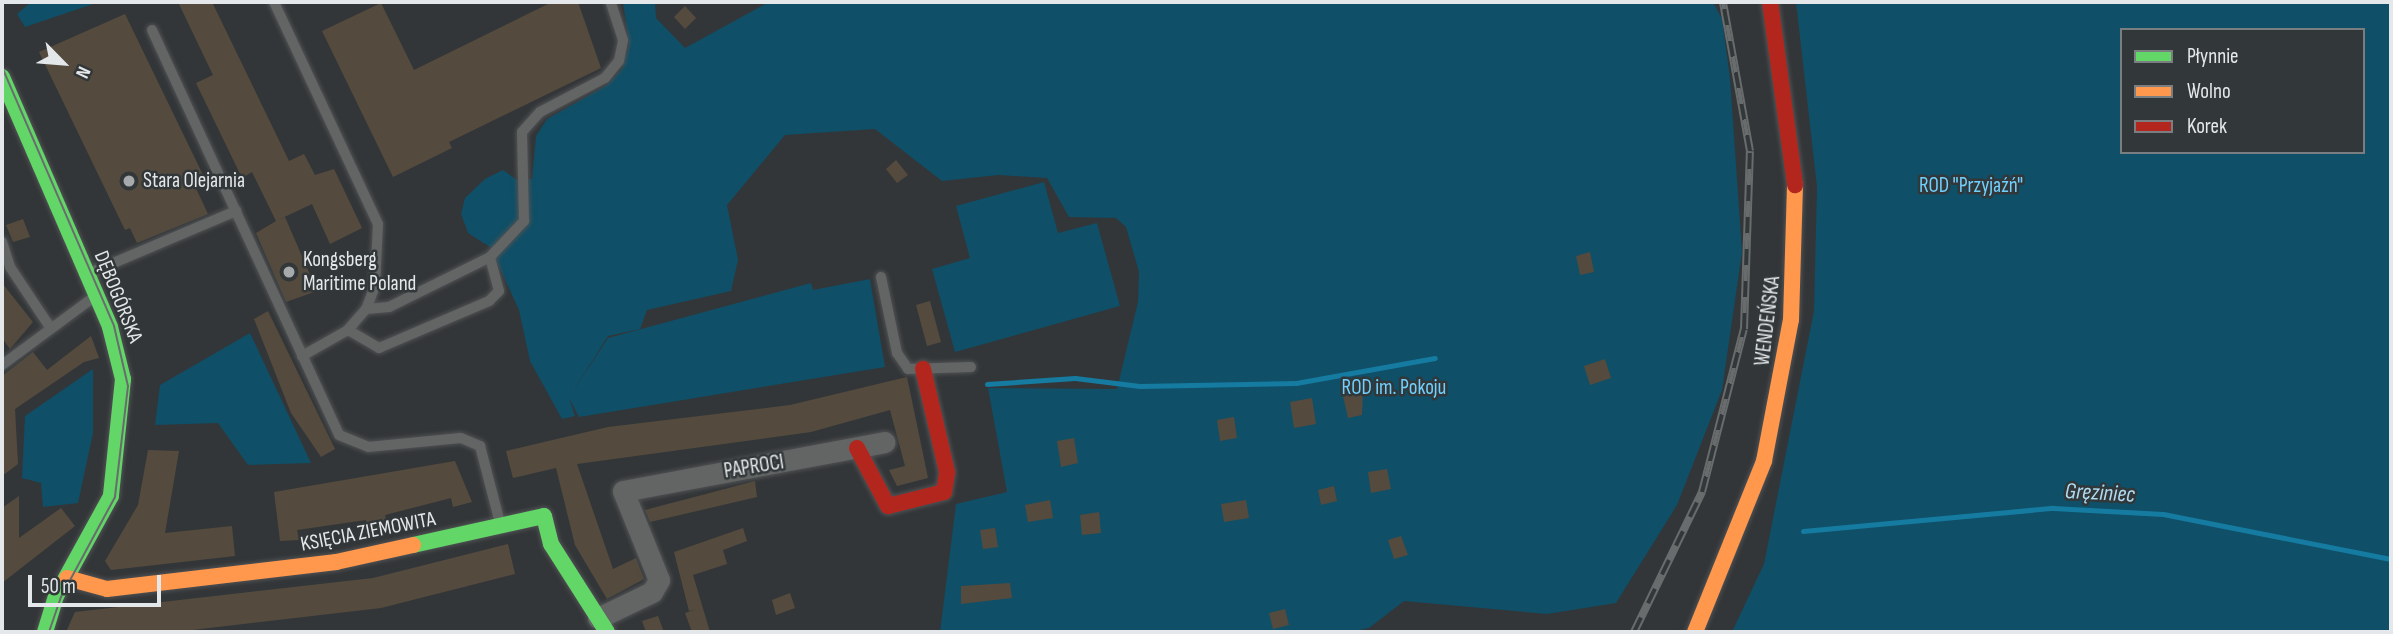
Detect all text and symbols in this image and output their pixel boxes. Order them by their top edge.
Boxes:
north arrow [28,28,98,98]
legend [2120,28,2365,154]
text: Płynnie [2187,44,2239,69]
text: N [70,63,95,82]
text: Wolno [2187,79,2231,104]
text: Korek [2187,114,2227,139]
place label: Stara Olejarnia [143,168,245,194]
marker: Stara Olejarnia [121,173,137,189]
park label: ROD "Przyjaźń" [1919,173,2023,199]
street label: DĘBOGÓRSKA [88,247,148,347]
place label: Kongsberg Maritime Poland [303,247,416,297]
marker: Kongsberg Maritime Poland [281,264,297,280]
street label: WENDEŃSKA [1750,275,1786,367]
park label: ROD im. Pokoju [1342,375,1446,401]
street label: PAPROCI [722,450,786,484]
water label: Gręziniec [2064,477,2136,509]
street label: KSIĘCIA ZIEMOWITA [299,507,437,557]
scale bar [32,560,164,604]
text: 50 m [41,574,76,599]

